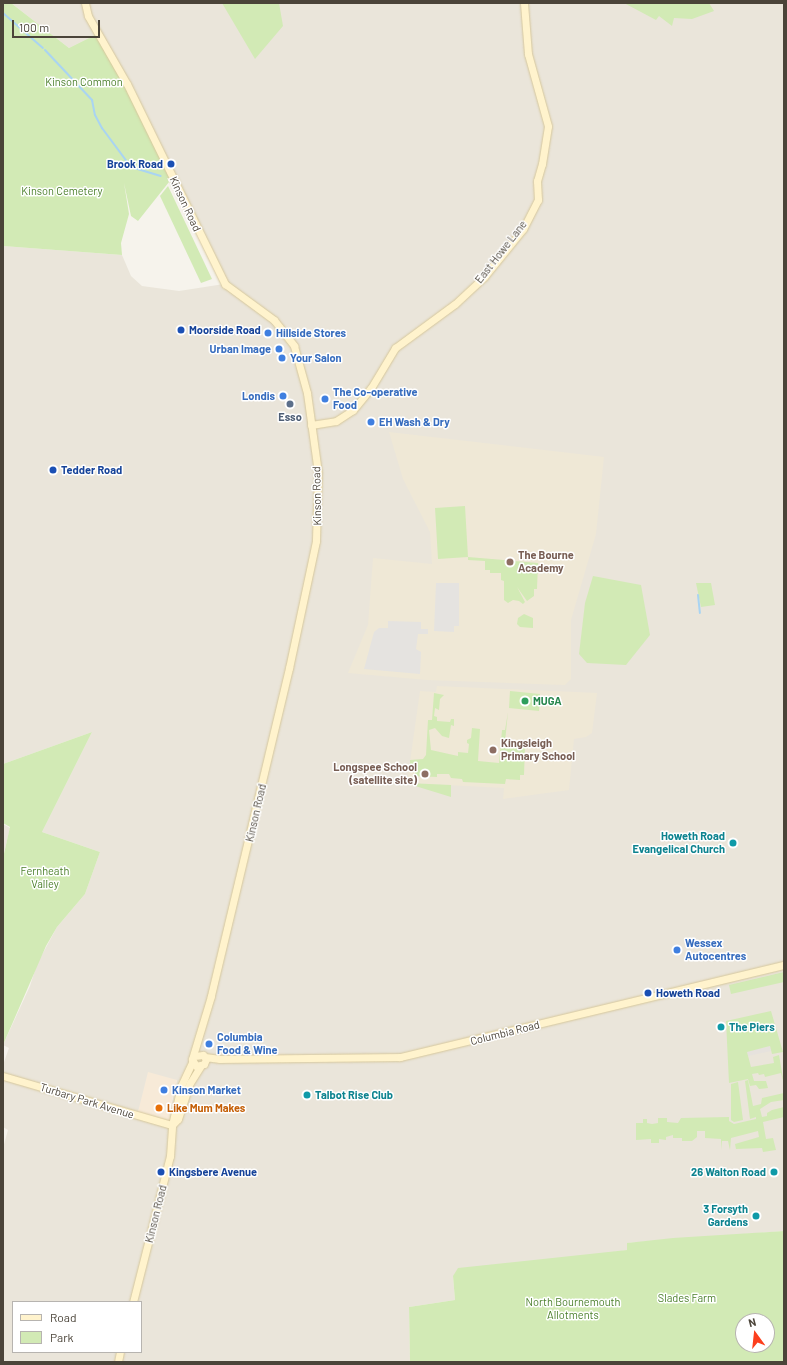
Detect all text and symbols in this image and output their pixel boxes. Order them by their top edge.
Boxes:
scale bar [14,12,102,38]
text: 100 m [19,20,49,34]
park label: Kinson Common [45,75,123,89]
place label: Brook Road [107,157,163,171]
marker: Brook Road [166,159,176,169]
street label: Kinson Road [167,174,203,234]
park label: Kinson Cemetery [21,184,103,198]
street label: East Howe Lane [472,218,530,286]
place label: Moorside Road [189,323,261,337]
marker: Moorside Road [176,325,186,335]
place label: Hillside Stores [276,326,346,340]
marker: Hillside Stores [263,328,273,338]
place label: Urban Image [210,342,271,356]
marker: Urban Image [274,344,284,354]
place label: Your Salon [290,351,342,365]
marker: Your Salon [277,353,287,363]
place label: The Co-operative Food [333,386,417,412]
place label: Londis [242,389,275,403]
marker: Londis [278,391,288,401]
marker: The Co-operative Food [320,394,330,404]
marker: Esso [285,399,295,409]
place label: Esso [278,410,302,424]
place label: EH Wash & Dry [379,415,450,429]
marker: EH Wash & Dry [366,417,376,427]
place label: Tedder Road [61,463,122,477]
marker: Tedder Road [48,465,58,475]
street label: Kinson Road [310,466,324,526]
place label: The Bourne Academy [518,549,574,575]
marker: The Bourne Academy [505,557,515,567]
place label: MUGA [533,694,562,708]
marker: MUGA [520,696,530,706]
place label: Kingsleigh Primary School [501,737,575,763]
marker: Kingsleigh Primary School [488,745,498,755]
place label: Longspee School (satellite site) [333,761,417,787]
marker: Longspee School (satellite site) [420,769,430,779]
street label: Kinson Road [243,783,269,843]
place label: Howeth Road Evangelical Church [632,830,725,856]
marker: Howeth Road Evangelical Church [728,838,738,848]
park label: Fernheath Valley [21,865,69,891]
place label: Wessex Autocentres [685,937,746,963]
marker: Wessex Autocentres [672,945,682,955]
place label: Howeth Road [656,986,720,1000]
marker: Howeth Road [643,988,653,998]
street label: Columbia Road [469,1018,541,1048]
place label: The Piers [729,1020,775,1034]
marker: The Piers [716,1022,726,1032]
place label: Columbia Food & Wine [217,1031,278,1057]
marker: Columbia Food & Wine [204,1039,214,1049]
street label: Turbary Park Avenue [38,1080,136,1122]
place label: Kinson Market [172,1083,241,1097]
marker: Kinson Market [159,1085,169,1095]
place label: Talbot Rise Club [315,1088,393,1102]
marker: Talbot Rise Club [302,1090,312,1100]
place label: Like Mum Makes [167,1101,245,1115]
marker: Like Mum Makes [154,1103,164,1113]
place label: Kingsbere Avenue [169,1165,257,1179]
place label: 26 Walton Road [691,1165,766,1179]
marker: Kingsbere Avenue [156,1167,166,1177]
marker: 26 Walton Road [769,1167,779,1177]
street label: Kinson Road [142,1184,170,1244]
place label: 3 Forsyth Gardens [703,1203,748,1229]
marker: 3 Forsyth Gardens [751,1211,761,1221]
park label: Slades Farm [658,1291,716,1305]
park label: North Bournemouth Allotments [525,1296,621,1322]
legend [12,1301,142,1353]
text: Road [50,1310,77,1324]
north arrow [735,1313,775,1353]
text: N [747,1315,757,1329]
text: Park [50,1330,74,1344]

